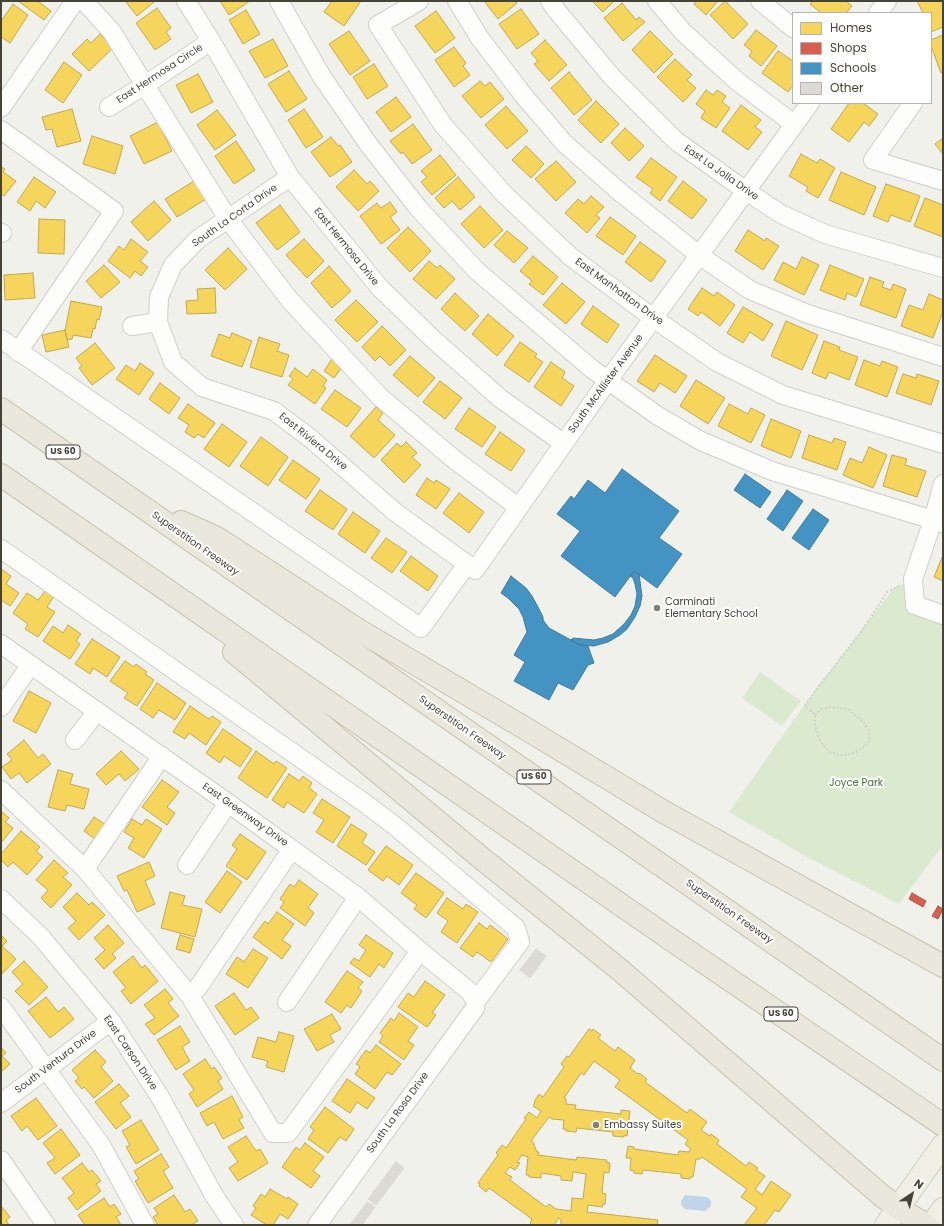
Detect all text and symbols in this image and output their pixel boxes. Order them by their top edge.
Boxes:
legend [792,12,932,104]
text: Homes [830,19,872,36]
text: Shops [830,39,867,56]
street label: East Hermosa Circle [115,42,205,106]
text: Schools [830,59,877,76]
text: Other [830,79,863,96]
street label: East La Jolla Drive [681,143,761,203]
street label: South La Corta Drive [190,182,280,250]
street label: East Hermosa Drive [311,206,381,288]
street label: East Manhatton Drive [573,256,665,328]
street label: South McAllister Avenue [566,332,646,436]
street label: East Riviera Drive [276,411,350,473]
road number: US 60 [46,445,80,459]
street label: Superstition Freeway [149,509,241,579]
place label: Carminati Elementary School [665,596,758,620]
marker: Carminati Elementary School [652,603,662,613]
street label: Superstition Freeway [416,693,508,763]
road number: US 60 [517,770,551,784]
park label: Joyce Park [829,777,883,789]
street label: East Greenway Drive [200,781,290,849]
street label: Superstition Freeway [683,877,775,947]
road number: US 60 [764,1007,798,1021]
street label: East Carson Drive [101,1013,159,1093]
street label: South Ventura Drive [13,1027,99,1097]
street label: South La Rosa Drive [365,1070,431,1156]
place label: Embassy Suites [604,1119,681,1131]
marker: Embassy Suites [591,1120,601,1130]
north arrow [892,1174,932,1214]
text: N [911,1175,927,1193]

